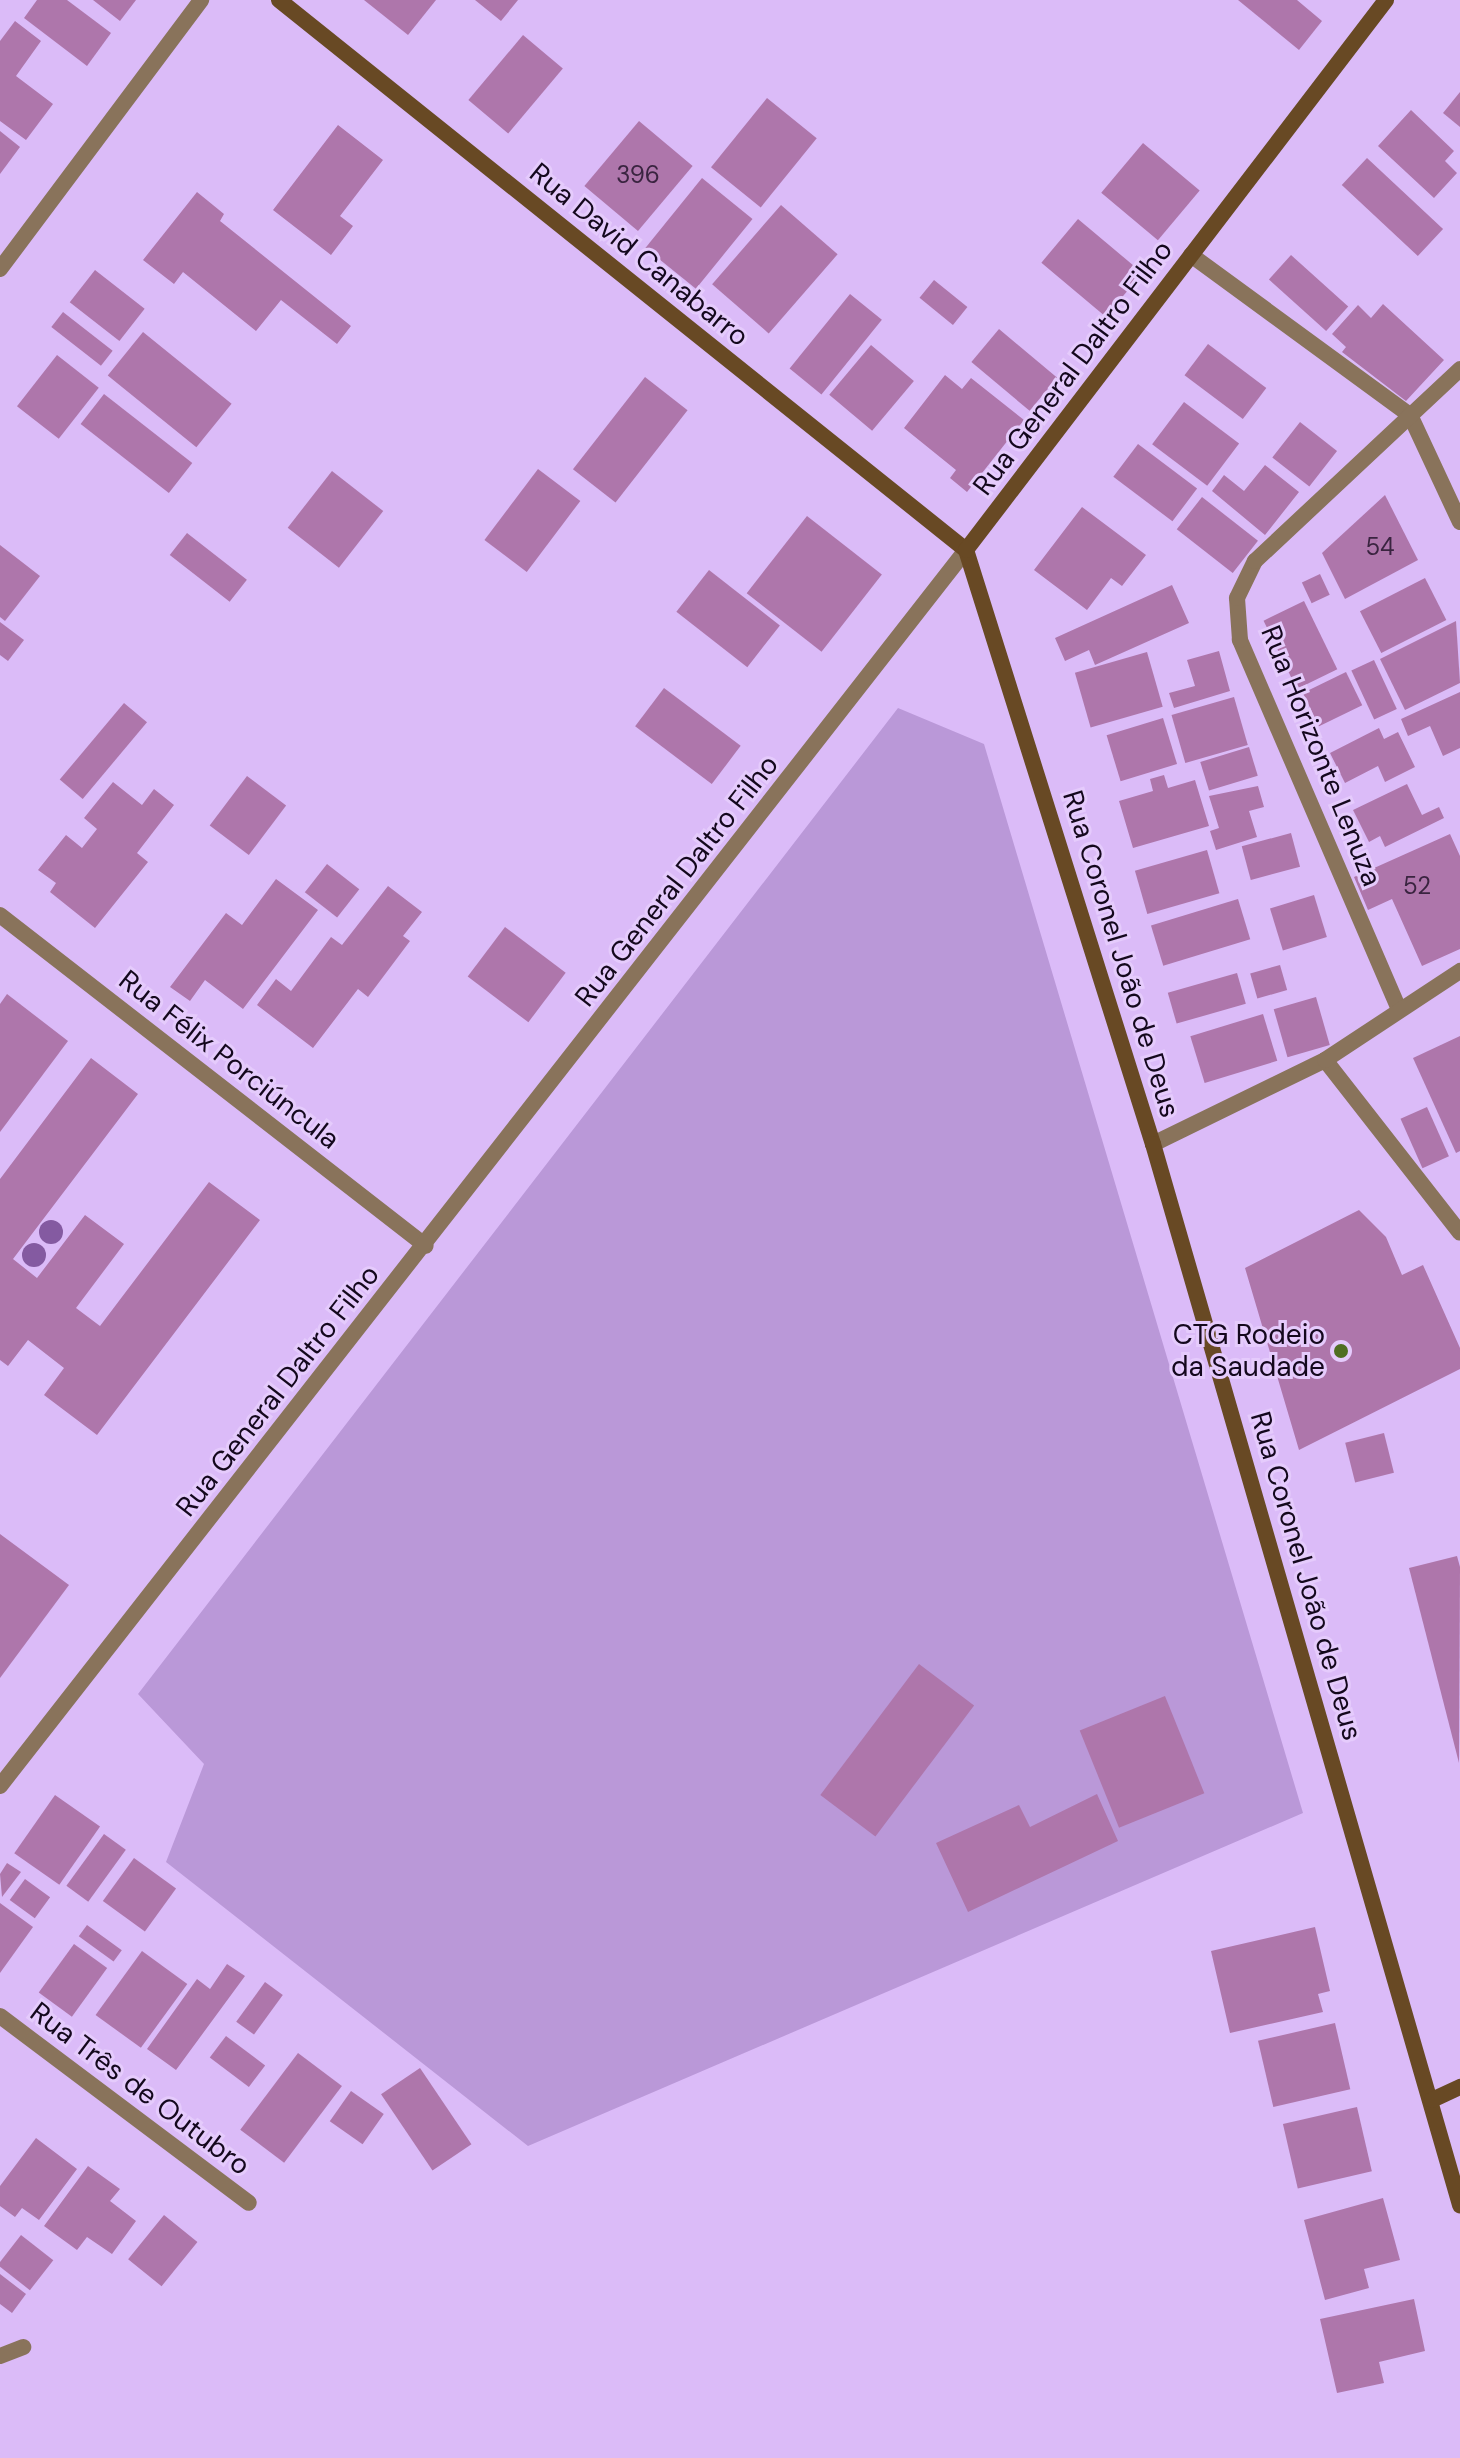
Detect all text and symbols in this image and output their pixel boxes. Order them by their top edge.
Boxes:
street label: Rua David Canabarro [523,156,755,354]
house number: 396 [616,161,660,189]
street label: Rua General Daltro Filho [966,234,1180,502]
house number: 54 [1365,533,1395,561]
street label: Rua Horizonte Lenuza [1253,621,1389,891]
street label: Rua General Daltro Filho [568,749,786,1013]
street label: Rua Coronel João de Deus [1055,786,1187,1122]
house number: 52 [1403,872,1431,900]
street label: Rua Félix Porciúncula [112,964,346,1156]
street label: Rua General Daltro Filho [169,1259,387,1523]
place label: CTG Rodeio da Saudade [1171,1318,1325,1384]
marker: CTG Rodeio da Saudade [1332,1342,1350,1360]
street label: Rua Coronel João de Deus [1243,1408,1369,1744]
street label: Rua Três de Outubro [24,1995,256,2183]

